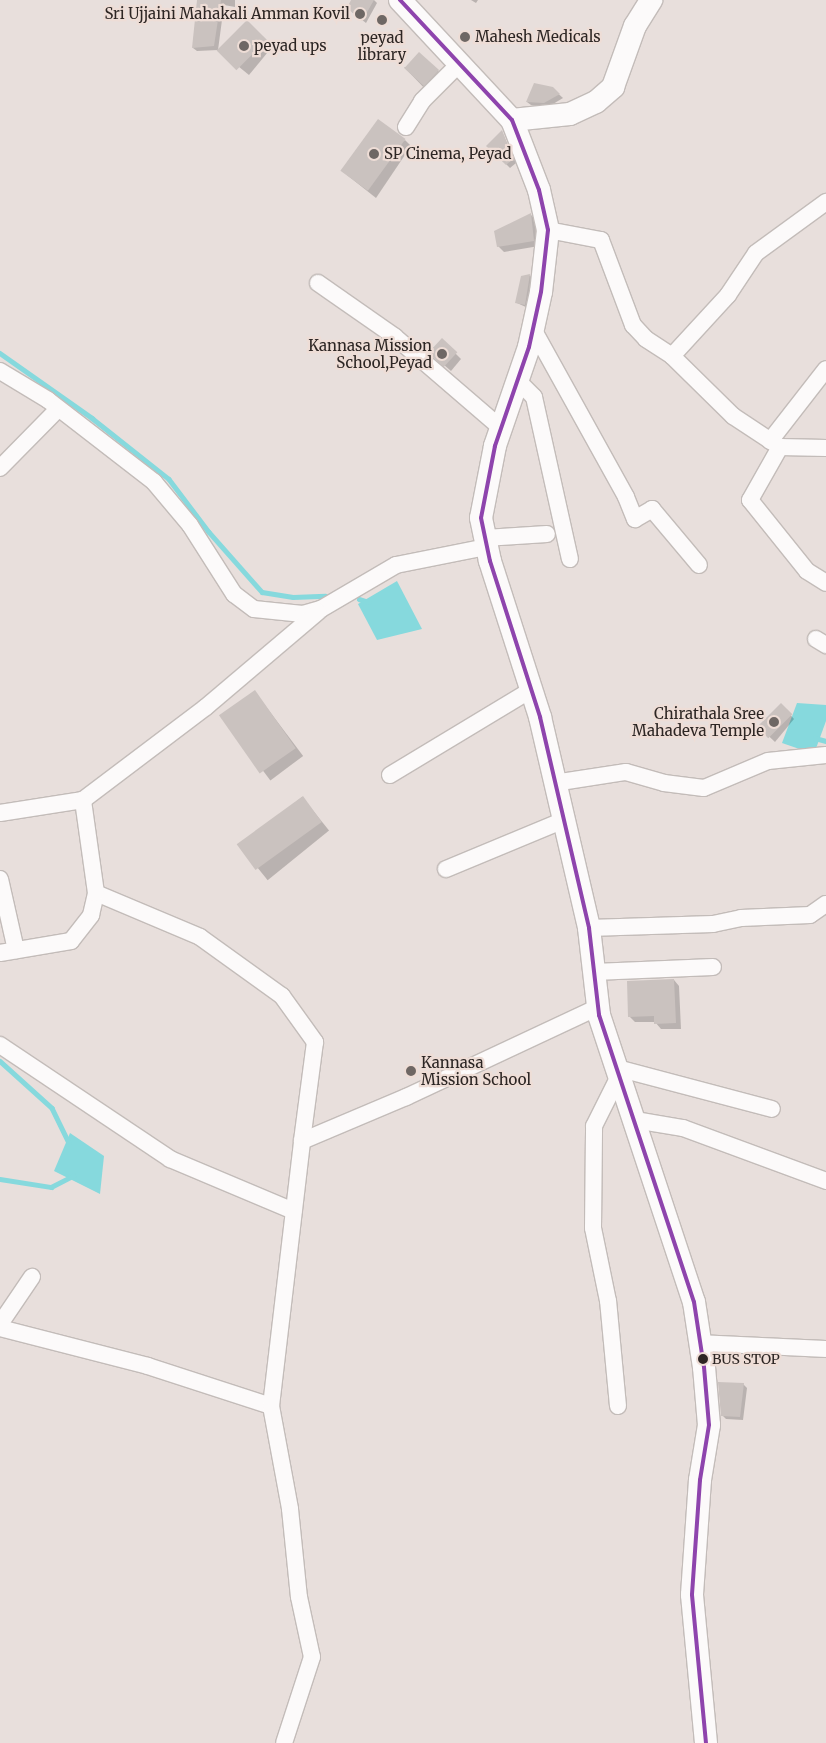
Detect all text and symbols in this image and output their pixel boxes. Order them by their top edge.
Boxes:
place label: Sri Ujjaini Mahakali Amman Kovil [104,5,350,23]
marker: Sri Ujjaini Mahakali Amman Kovil [354,8,366,20]
marker: peyad library [376,14,388,26]
place label: peyad library [358,28,406,63]
place label: Mahesh Medicals [475,28,601,46]
marker: Mahesh Medicals [459,31,471,43]
place label: peyad ups [254,37,327,55]
marker: peyad ups [238,40,250,52]
place label: SP Cinema, Peyad [384,145,511,163]
marker: SP Cinema, Peyad [368,148,380,160]
place label: Kannasa Mission School,Peyad [308,336,432,371]
marker: Kannasa Mission School,Peyad [436,348,448,360]
place label: Chirathala Sree Mahadeva Temple [632,704,764,739]
marker: Chirathala Sree Mahadeva Temple [768,716,780,728]
place label: Kannasa Mission School [421,1053,531,1088]
marker: Kannasa Mission School [405,1065,417,1077]
place label: BUS STOP [712,1351,780,1367]
marker: BUS STOP [698,1354,708,1364]

